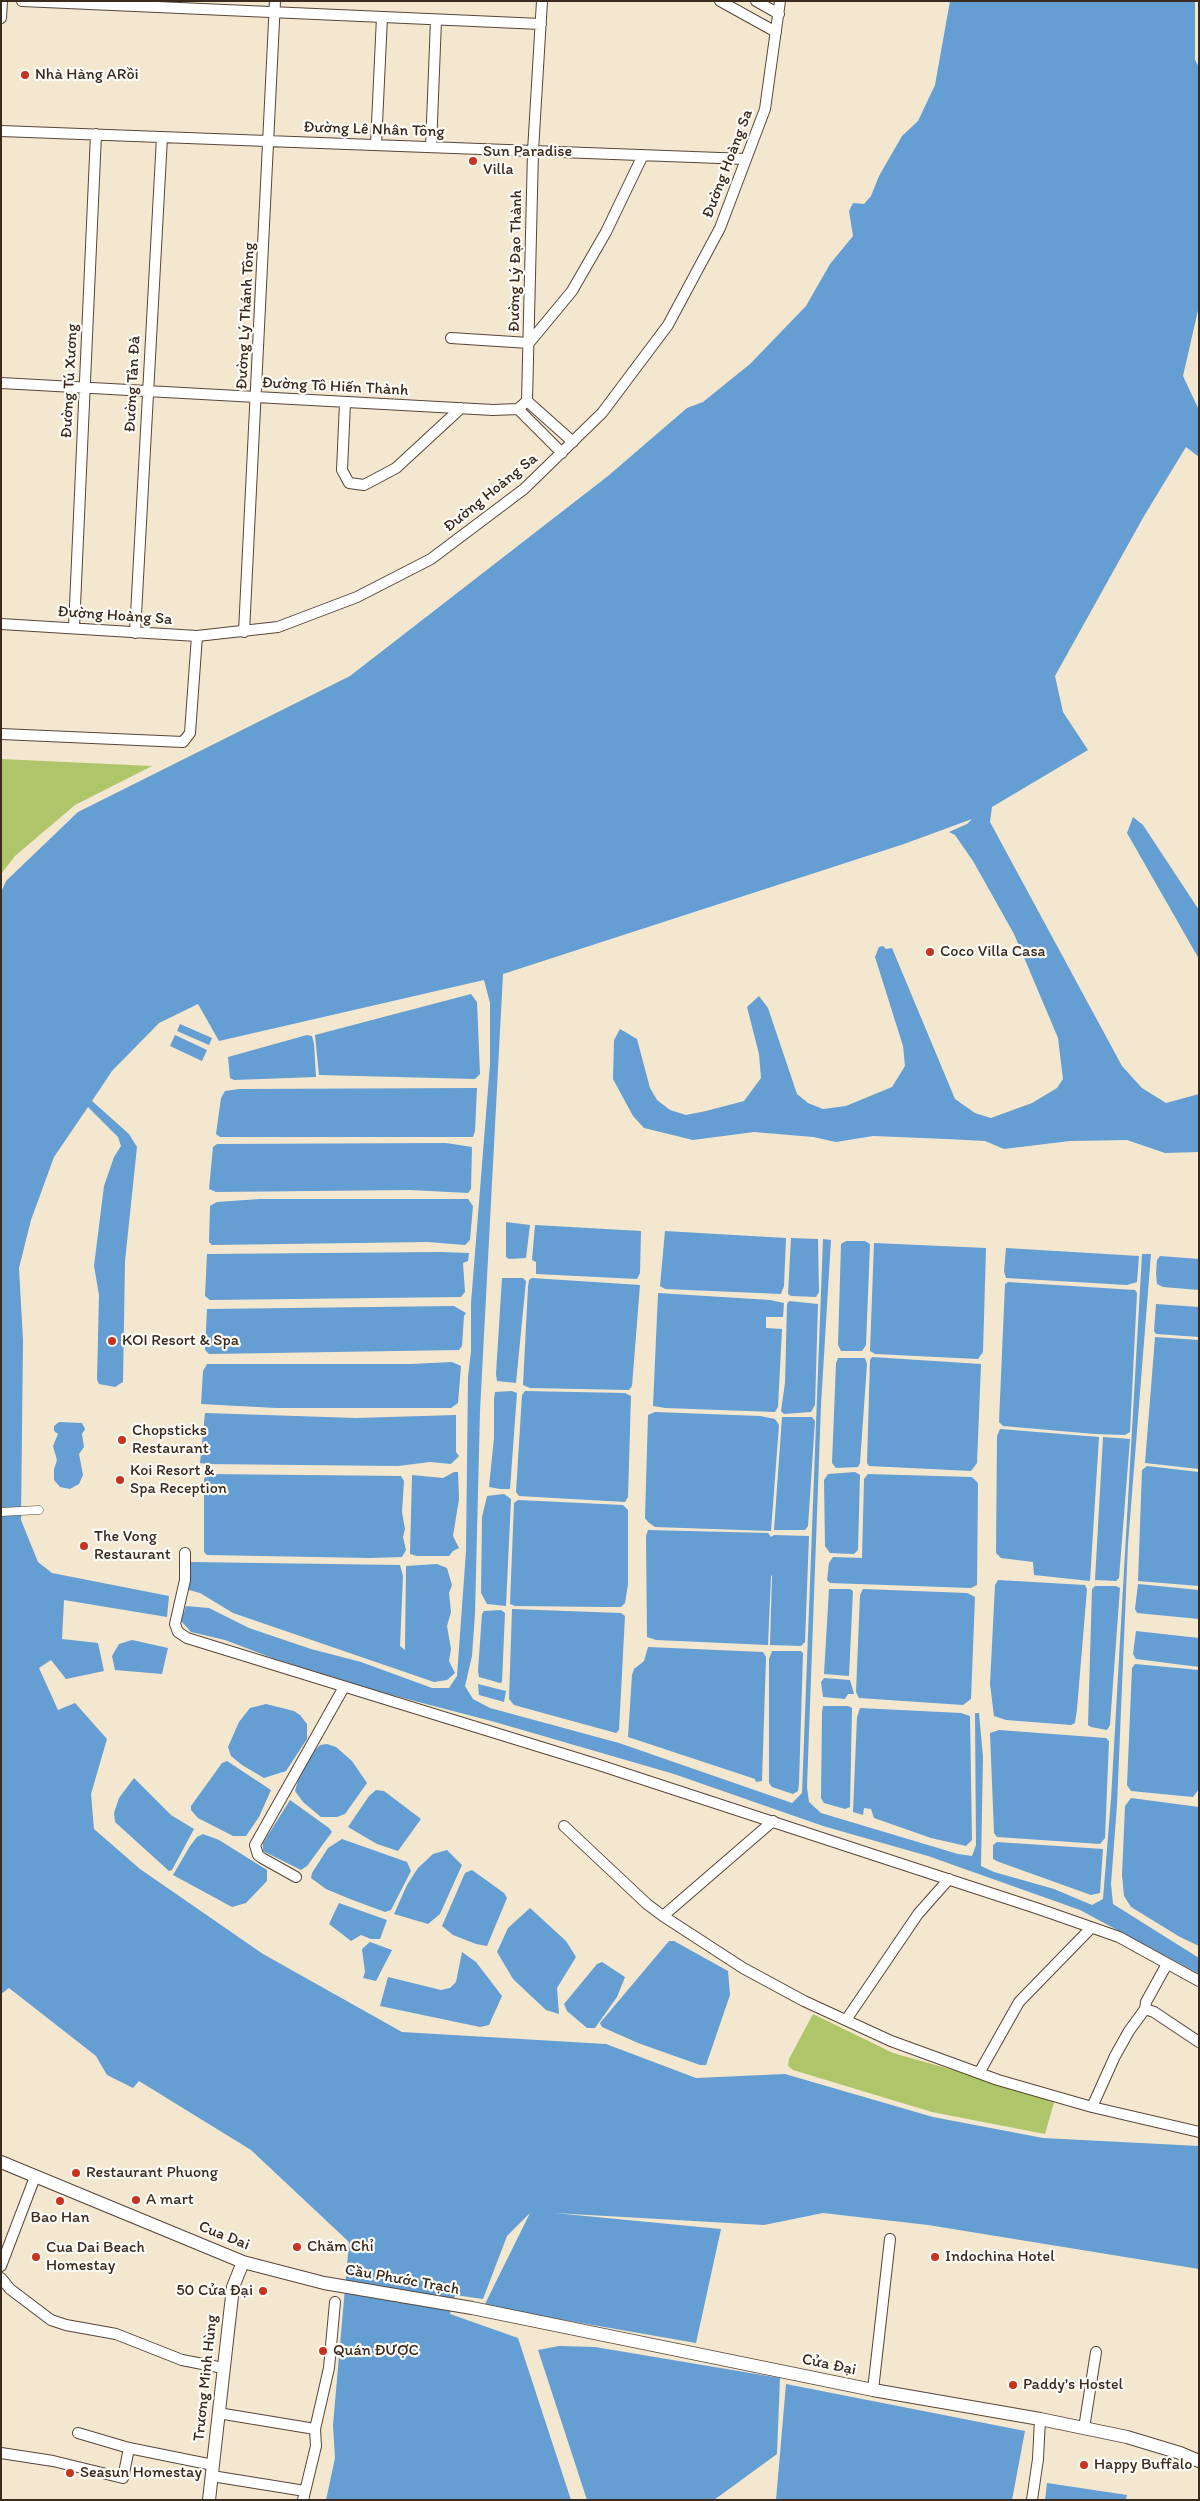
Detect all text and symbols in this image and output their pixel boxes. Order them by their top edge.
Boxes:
place label: Nhà Hàng ARồi [35,65,139,85]
marker: Nhà Hàng ARồi [19,69,31,81]
street label: Đường Hoàng Sa [698,107,758,221]
street label: Đường Lê Nhân Tông [303,118,445,142]
place label: Sun Paradise Villa [483,142,572,180]
marker: Sun Paradise Villa [467,155,479,167]
street label: Đường Lý Đạo Thành [505,190,527,332]
street label: Đường Lý Thánh Tông [233,242,259,390]
street label: Đường Tú Xương [57,323,83,439]
street label: Đường Tản Đà [121,335,145,433]
street label: Đường Tô Hiến Thành [261,374,409,400]
street label: Đường Hoàng Sa [440,449,542,537]
street label: Đường Hoàng Sa [57,602,173,630]
place label: Coco Villa Casa [940,942,1045,962]
marker: Coco Villa Casa [924,946,936,958]
place label: KOI Resort & Spa [122,1331,239,1351]
marker: KOI Resort & Spa [106,1335,118,1347]
place label: Chopsticks Restaurant [132,1421,209,1459]
marker: Chopsticks Restaurant [116,1434,128,1446]
place label: Koi Resort & Spa Reception [130,1461,227,1499]
marker: Koi Resort & Spa Reception [114,1474,126,1486]
place label: The Vong Restaurant [94,1527,171,1565]
marker: The Vong Restaurant [78,1540,90,1552]
place label: Restaurant Phuong [86,2163,218,2183]
marker: Restaurant Phuong [70,2167,82,2179]
place label: A mart [146,2190,194,2210]
marker: A mart [130,2194,142,2206]
marker: Bao Han [54,2195,66,2207]
place label: Bao Han [31,2208,89,2228]
street label: Cua Dai [196,2217,252,2255]
place label: Chăm Chỉ [307,2237,374,2257]
place label: Cua Dai Beach Homestay [46,2238,145,2276]
marker: Chăm Chỉ [291,2241,303,2253]
place label: Indochina Hotel [945,2247,1055,2267]
marker: Cua Dai Beach Homestay [30,2251,42,2263]
marker: Indochina Hotel [929,2251,941,2263]
street label: Cầu Phước Trạch [343,2260,461,2300]
place label: 50 Cửa Đại [176,2281,253,2301]
marker: 50 Cửa Đại [257,2285,269,2297]
street label: Trương Minh Hùng [190,2314,222,2442]
place label: Quán ĐƯỢC [333,2341,419,2361]
marker: Quán ĐƯỢC [317,2345,329,2357]
street label: Cửa Đại [800,2350,858,2380]
place label: Paddy's Hostel [1023,2375,1123,2395]
marker: Paddy's Hostel [1007,2379,1019,2391]
place label: Happy Buffalo [1094,2455,1192,2475]
marker: Happy Buffalo [1078,2459,1090,2471]
place label: Seasun Homestay [80,2463,202,2483]
marker: Seasun Homestay [64,2467,76,2479]

